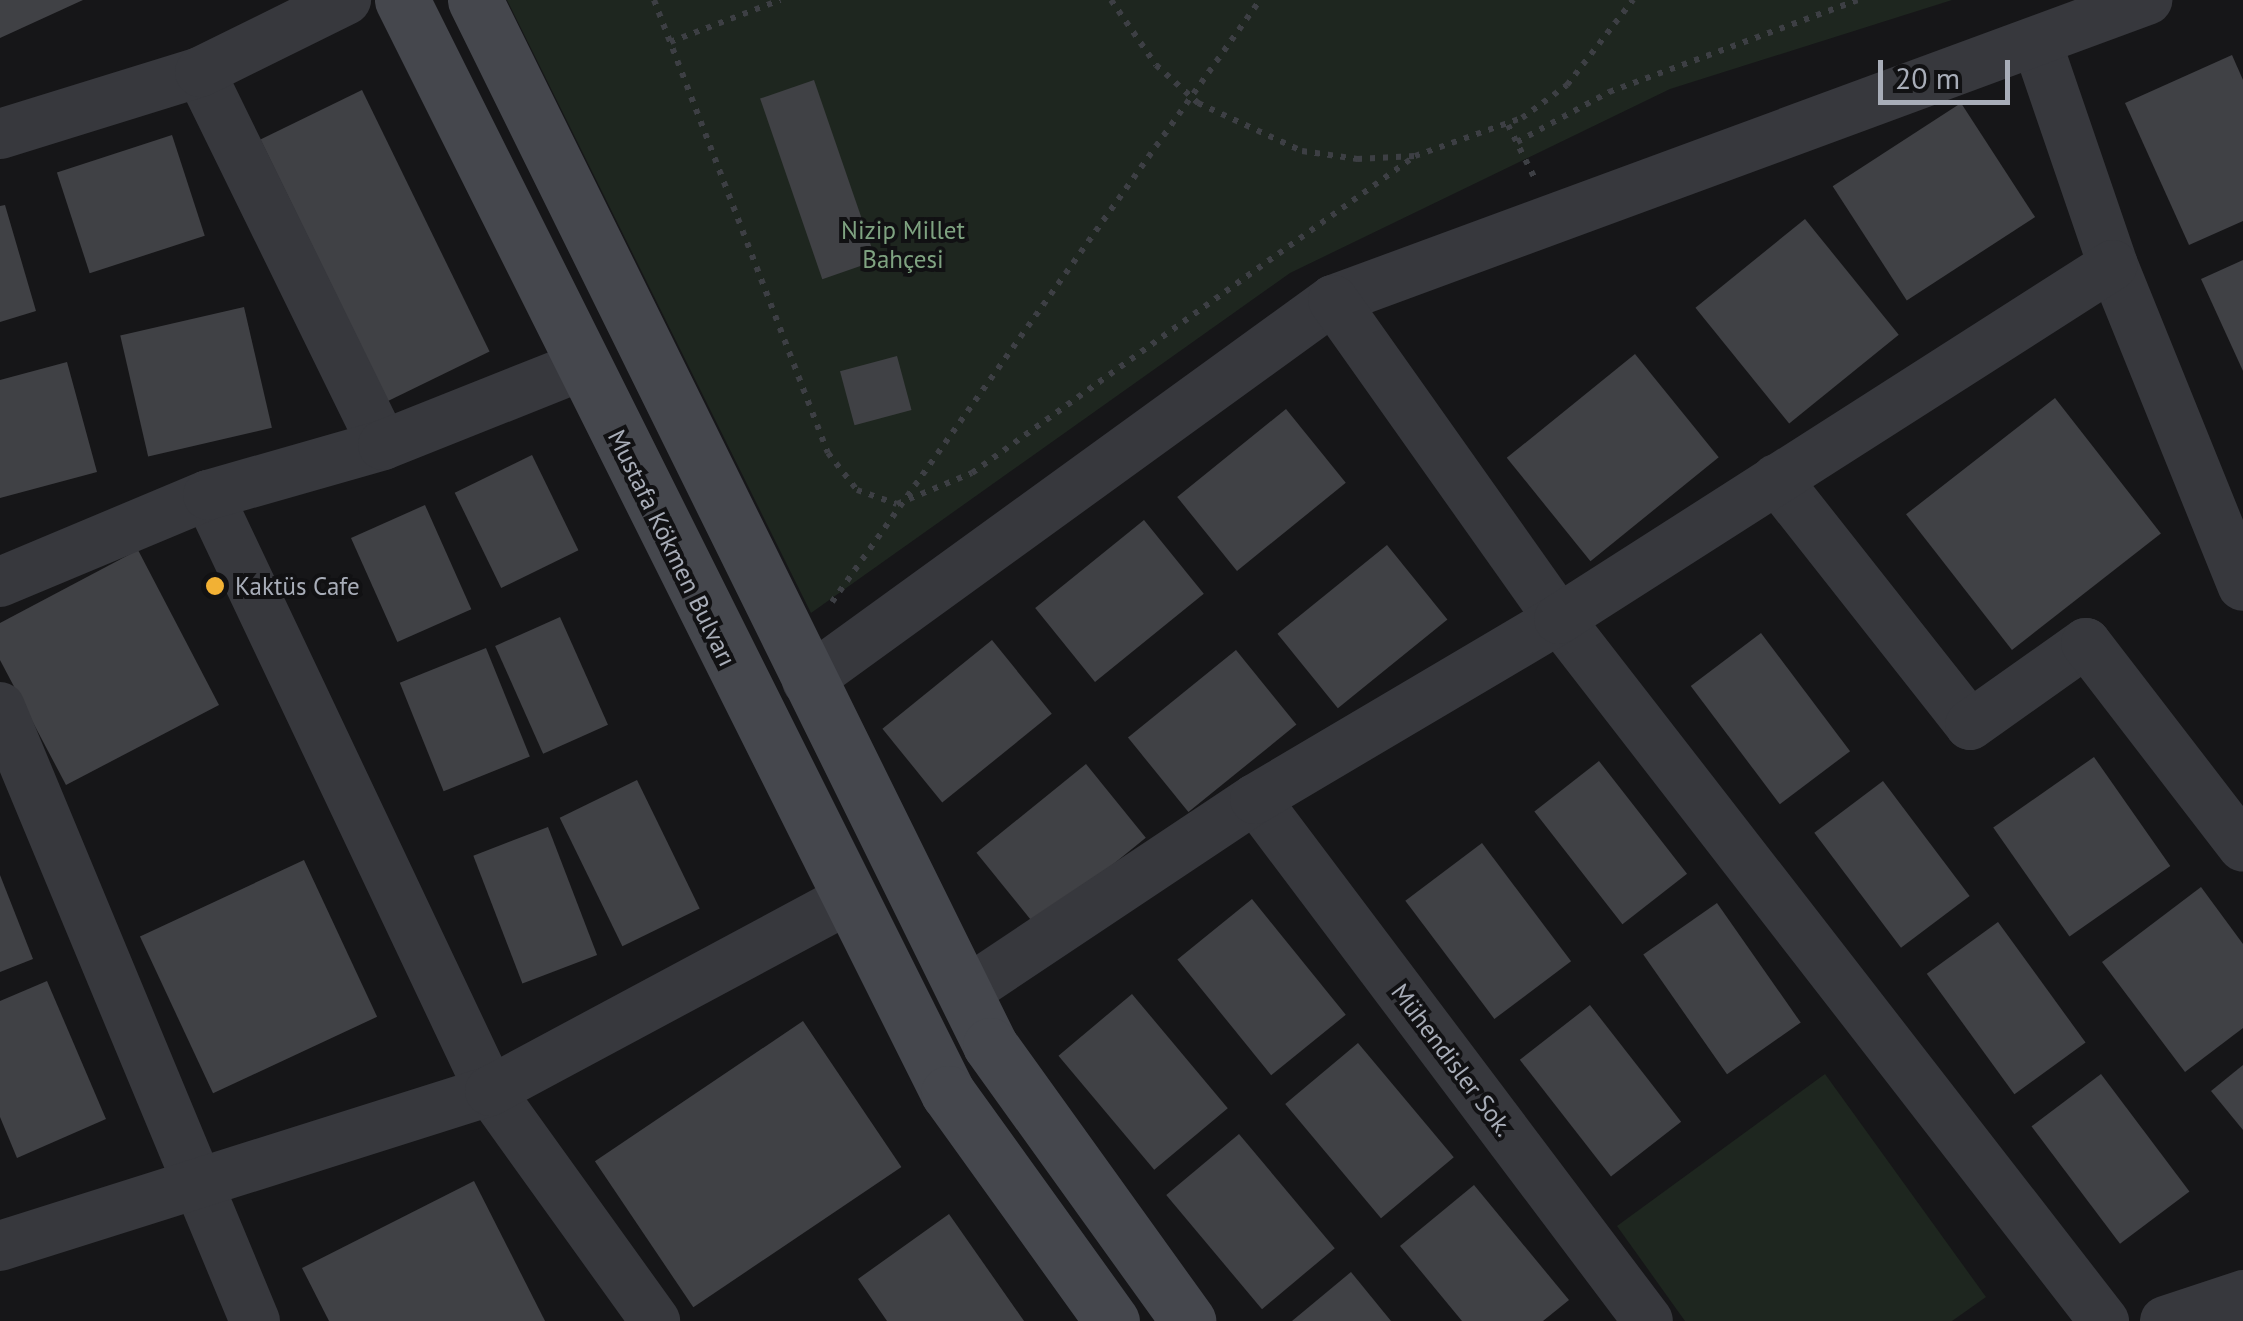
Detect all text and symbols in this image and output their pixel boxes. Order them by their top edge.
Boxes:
scale bar [1883,40,2016,102]
text: 20 m [1895,58,1960,97]
park label: Nizip Millet Bahçesi [841,216,965,275]
street label: Mustafa Kökmen Bulvarı [602,425,742,671]
place label: Kaktüs Cafe [235,571,360,601]
marker: Kaktüs Cafe [204,575,226,597]
street label: Mühendisler Sok. [1385,978,1519,1142]

